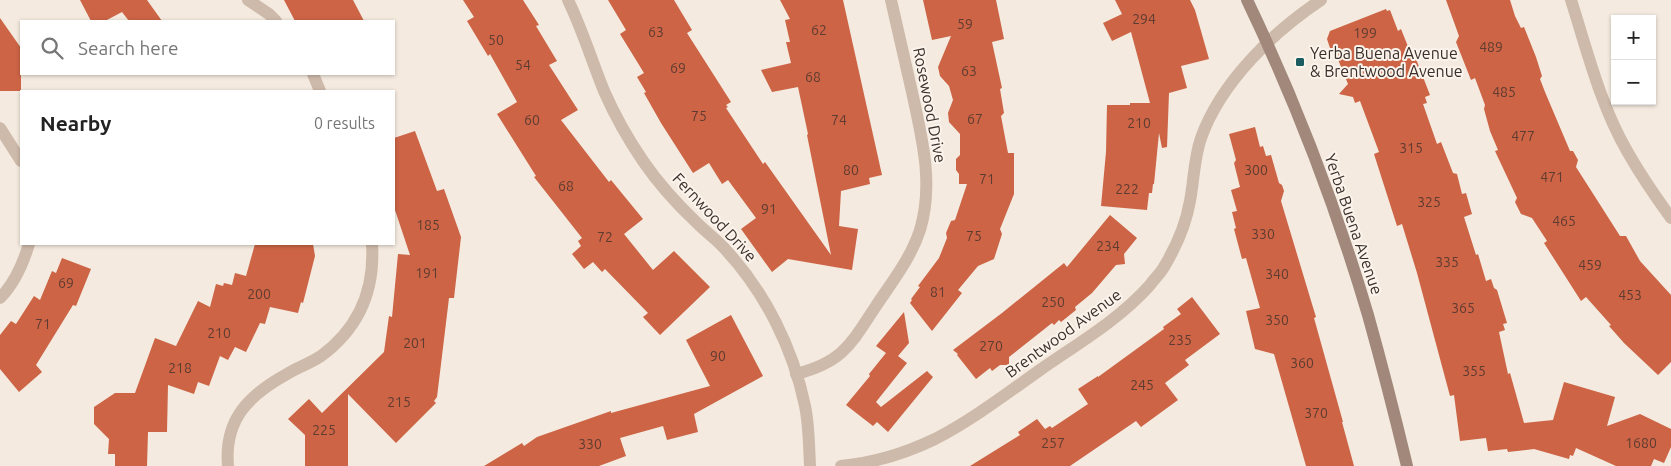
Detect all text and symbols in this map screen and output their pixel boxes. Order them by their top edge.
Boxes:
house number: 294 [1132,11,1156,27]
map controls [1611,15,1656,105]
button: + [1611,15,1656,60]
house number: 59 [957,16,973,32]
search box [20,20,395,75]
house number: 62 [811,22,827,38]
house number: 63 [648,24,664,40]
house number: 199 [1353,25,1377,41]
house number: 50 [488,32,504,48]
icon: search [38,34,66,62]
text: Search here [78,37,178,59]
house number: 489 [1479,39,1503,55]
place label: Yerba Buena Avenue & Brentwood Avenue [1310,44,1463,80]
street label: Rosewood Drive [910,46,950,164]
marker: Yerba Buena Avenue & Brentwood Avenue [1294,56,1306,68]
house number: 54 [515,57,531,73]
house number: 69 [670,60,686,76]
button: − [1611,60,1656,105]
house number: 63 [961,63,977,79]
house number: 68 [805,69,821,85]
house number: 485 [1492,84,1516,100]
house number: 75 [691,108,707,124]
text: Nearby [40,111,111,135]
house number: 67 [967,111,983,127]
house number: 60 [524,112,540,128]
house number: 74 [831,112,847,128]
text: 0 results [314,114,375,132]
house number: 210 [1127,115,1151,131]
house number: 477 [1511,128,1535,144]
house number: 315 [1399,140,1423,156]
street label: Yerba Buena Avenue [1321,151,1387,297]
house number: 80 [843,162,859,178]
house number: 300 [1244,162,1268,178]
street label: Fernwood Drive [669,169,761,265]
house number: 471 [1540,169,1564,185]
house number: 71 [979,171,995,187]
house number: 68 [558,178,574,194]
house number: 222 [1115,181,1139,197]
house number: 325 [1417,194,1441,210]
house number: 91 [761,201,777,217]
house number: 465 [1552,213,1576,229]
house number: 185 [416,217,440,233]
house number: 330 [1251,226,1275,242]
house number: 75 [966,228,982,244]
house number: 72 [597,229,613,245]
house number: 234 [1096,238,1120,254]
house number: 335 [1435,254,1459,270]
house number: 459 [1578,257,1602,273]
house number: 191 [415,265,439,281]
house number: 340 [1265,266,1289,282]
house number: 69 [58,275,74,291]
house number: 81 [930,284,946,300]
street label: Brentwood Avenue [1002,285,1124,381]
house number: 200 [247,286,271,302]
house number: 453 [1618,287,1642,303]
house number: 250 [1041,294,1065,310]
house number: 365 [1451,300,1475,316]
house number: 350 [1265,312,1289,328]
house number: 71 [35,316,51,332]
house number: 210 [207,325,231,341]
house number: 235 [1168,332,1192,348]
house number: 201 [403,335,427,351]
house number: 270 [979,338,1003,354]
house number: 90 [710,348,726,364]
house number: 360 [1290,355,1314,371]
house number: 218 [168,360,192,376]
house number: 355 [1462,363,1486,379]
house number: 245 [1130,377,1154,393]
house number: 215 [387,394,411,410]
house number: 370 [1304,405,1328,421]
house number: 225 [312,422,336,438]
house number: 257 [1041,435,1065,451]
house number: 1680 [1625,435,1657,451]
house number: 330 [578,436,602,452]

